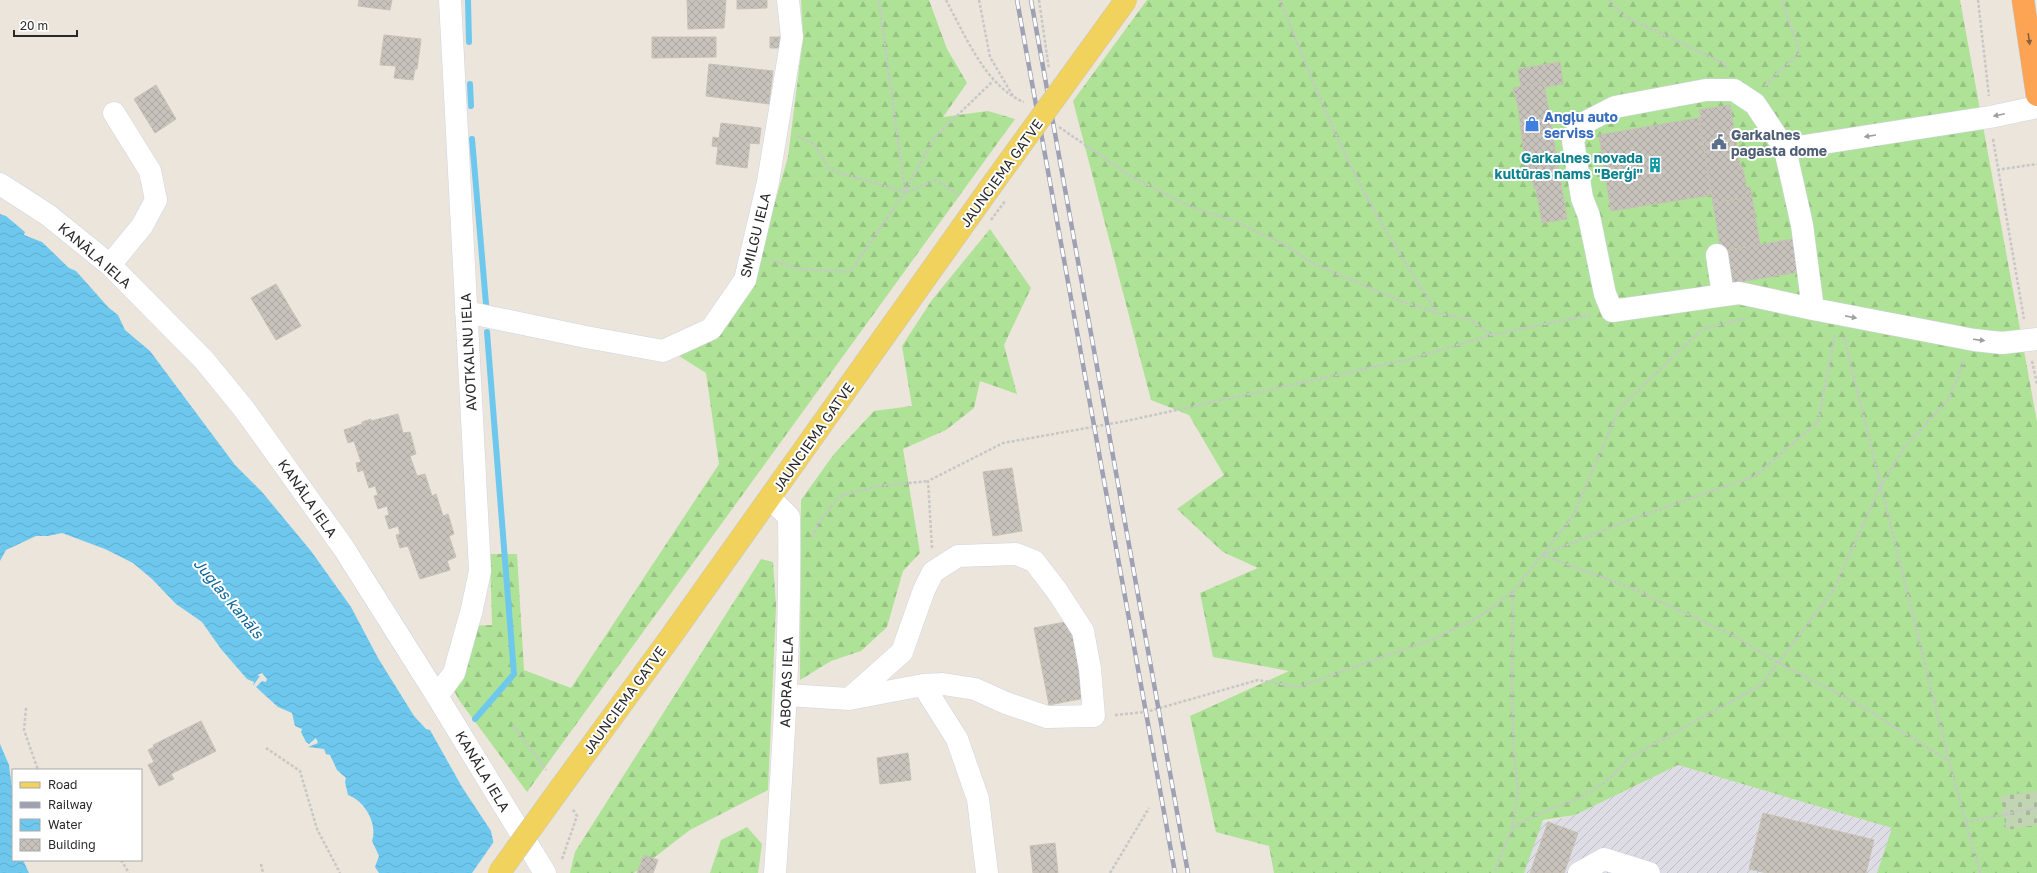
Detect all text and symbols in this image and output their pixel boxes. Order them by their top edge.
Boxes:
scale bar [14,12,77,38]
text: 20 m [20,18,48,33]
one-way arrow [2026,33,2032,45]
place label: Angļu auto serviss [1544,108,1618,141]
one-way arrow [1993,113,2005,119]
shop icon: Angļu auto serviss [1523,115,1541,133]
street label: JAUNCIEMA GATVE [956,116,1046,230]
place label: Garkalnes pagasta dome [1731,126,1827,159]
public building icon: Garkalnes pagasta dome [1710,133,1728,151]
one-way arrow [1864,133,1877,139]
place label: Garkalnes novada kultūras nams "Berģi" [1495,149,1643,182]
building icon: Garkalnes novada kultūras nams "Berģi" [1646,156,1664,174]
street label: SMILGU IELA [736,190,774,279]
street label: KANĀLA IELA [55,219,136,292]
street label: AVOTKALNU IELA [456,292,480,412]
one-way arrow [1845,314,1857,320]
one-way arrow [1973,337,1985,343]
street label: JAUNCIEMA GATVE [769,379,857,495]
street label: KANĀLA IELA [275,456,342,541]
water label: Juglas kanāls [190,554,268,643]
street label: ABORAS IELA [776,636,796,728]
street label: JAUNCIEMA GATVE [579,643,669,757]
street label: KANĀLA IELA [452,727,514,815]
legend [12,769,142,861]
text: Road [48,777,77,792]
text: Railway [48,797,93,812]
text: Water [48,817,82,832]
text: Building [48,837,96,852]

